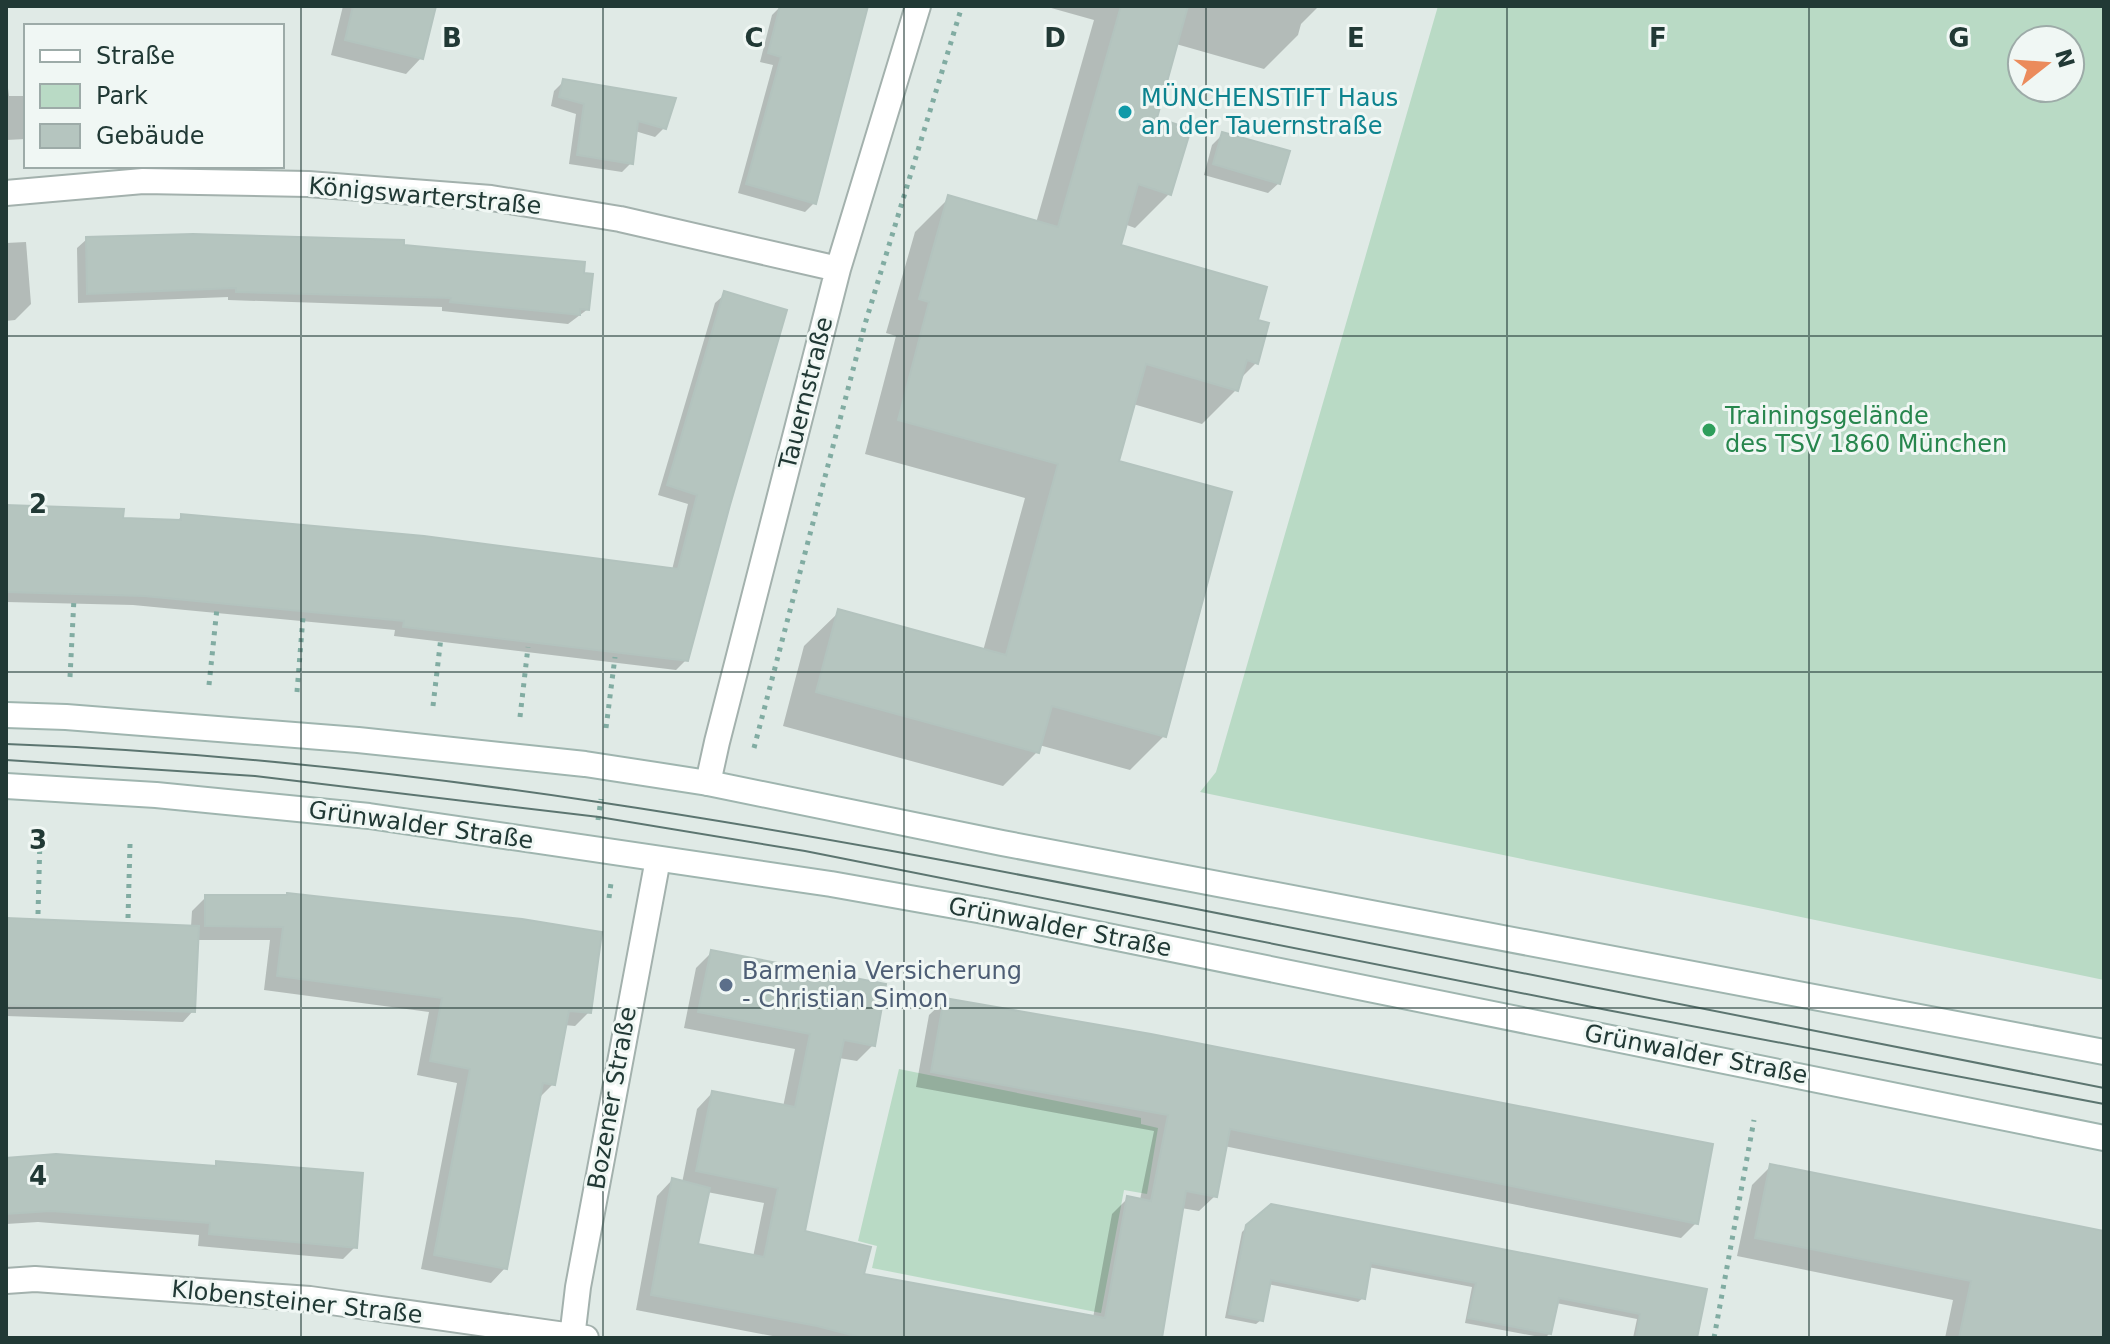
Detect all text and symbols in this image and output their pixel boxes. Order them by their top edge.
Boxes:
text: B [442,23,462,53]
text: C [744,23,764,53]
text: D [1044,23,1066,53]
text: E [1347,23,1365,53]
text: F [1649,23,1667,53]
text: G [1948,23,1970,53]
legend [24,24,284,168]
north arrow [2006,24,2086,104]
text: Straße [96,42,175,70]
text: N [2050,46,2079,71]
text: Park [96,82,148,110]
place label: MÜNCHENSTIFT Haus an der Tauernstraße [1141,83,1398,140]
marker: MÜNCHENSTIFT Haus an der Tauernstraße [1116,103,1134,121]
text: Gebäude [96,122,205,150]
street label: Königswarterstraße [307,172,543,220]
street label: Tauernstraße [773,314,839,473]
place label: Trainingsgelände des TSV 1860 München [1724,402,2007,458]
marker: Trainingsgelände des TSV 1860 München [1700,421,1718,439]
text: 2 [29,489,47,519]
street label: Grünwalder Straße [307,795,535,855]
text: 3 [29,825,47,855]
street label: Grünwalder Straße [946,892,1174,962]
place label: Barmenia Versicherung - Christian Simon [742,957,1022,1013]
marker: Barmenia Versicherung - Christian Simon [717,976,735,994]
street label: Bozener Straße [582,1004,642,1192]
street label: Grünwalder Straße [1582,1019,1810,1089]
text: 4 [29,1161,47,1191]
street label: Klobensteiner Straße [170,1275,424,1329]

